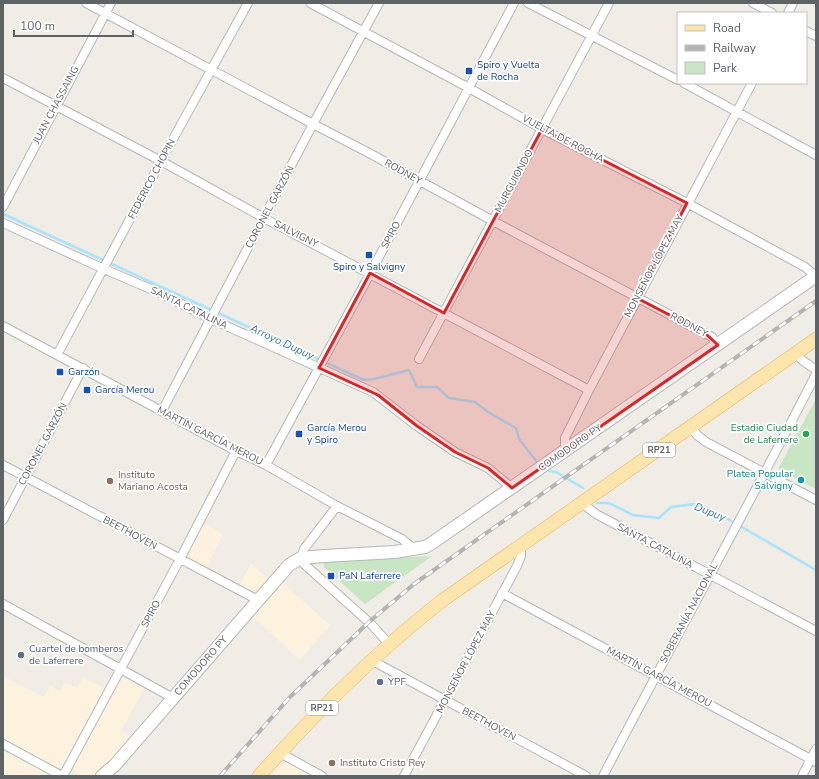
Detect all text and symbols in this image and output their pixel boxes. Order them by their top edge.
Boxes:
scale bar [14,12,133,38]
legend [677,12,807,84]
text: 100 m [20,18,55,34]
text: Road [713,20,741,36]
text: Railway [713,40,757,56]
place label: Spiro y Vuelta de Rocha [477,58,540,84]
text: Park [713,60,738,76]
street label: JUAN CHASSAING [29,64,82,147]
marker: Spiro y Vuelta de Rocha [464,66,474,76]
street label: VUELTA DE ROCHA [519,111,607,167]
street label: FEDERICO CHOPIN [125,136,179,222]
street label: MURGUIONDO [491,147,537,215]
street label: RODNEY [382,156,425,189]
street label: CORONEL GARZÓN [242,163,298,251]
street label: MONSEÑOR LÓPEZ MAY [621,211,688,320]
street label: SALVIGNY [271,217,321,252]
street label: SPIRO [378,218,404,251]
marker: Spiro y Salvigny [364,250,374,260]
place label: Spiro y Salvigny [333,260,406,274]
street label: SANTA CATALINA [148,283,231,333]
street label: RODNEY [668,309,711,341]
water label: Arroyo Dupuy [247,320,317,364]
place label: Garzón [68,365,100,379]
marker: Garzón [55,367,65,377]
place label: García Merou [95,383,154,397]
marker: García Merou [82,385,92,395]
street label: CORONEL GARZÓN [15,400,71,488]
street label: MARTÍN GARCÍA MEROU [155,403,265,469]
street label: COMODORO PY [535,420,605,475]
place label: García Merou y Spiro [307,421,366,447]
place label: Estadio Ciudad de Laferrere [731,421,798,447]
marker: García Merou y Spiro [294,429,304,439]
marker: Estadio Ciudad de Laferrere [801,429,811,439]
road number: RP21 [643,443,675,457]
place label: Platea Popular Salvigny [727,467,794,493]
place label: Instituto Mariano Acosta [118,468,188,494]
marker: Platea Popular Salvigny [796,475,806,485]
marker: Instituto Mariano Acosta [105,476,115,486]
water label: Dupuy [692,499,728,525]
street label: BEETHOVEN [100,513,160,553]
street label: SANTA CATALINA [615,520,696,572]
street label: SOBERANÍA NACIONAL [657,560,722,666]
place label: PaN Laferrere [339,569,401,583]
marker: PaN Laferrere [326,571,336,581]
street label: SPIRO [138,597,164,630]
street label: MONSEÑOR LÓPEZ MAY [433,607,500,716]
street label: COMODORO PY [171,632,231,699]
place label: Cuartel de bomberos de Laferrere [29,642,124,668]
street label: MARTÍN GARCÍA MEROU [604,643,714,711]
marker: Cuartel de bomberos de Laferrere [16,650,26,660]
place label: YPF [387,675,406,689]
marker: YPF [375,677,385,687]
road number: RP21 [306,701,338,715]
street label: BEETHOVEN [459,704,519,744]
place label: Instituto Cristo Rey [340,756,426,770]
marker: Instituto Cristo Rey [327,758,337,768]

